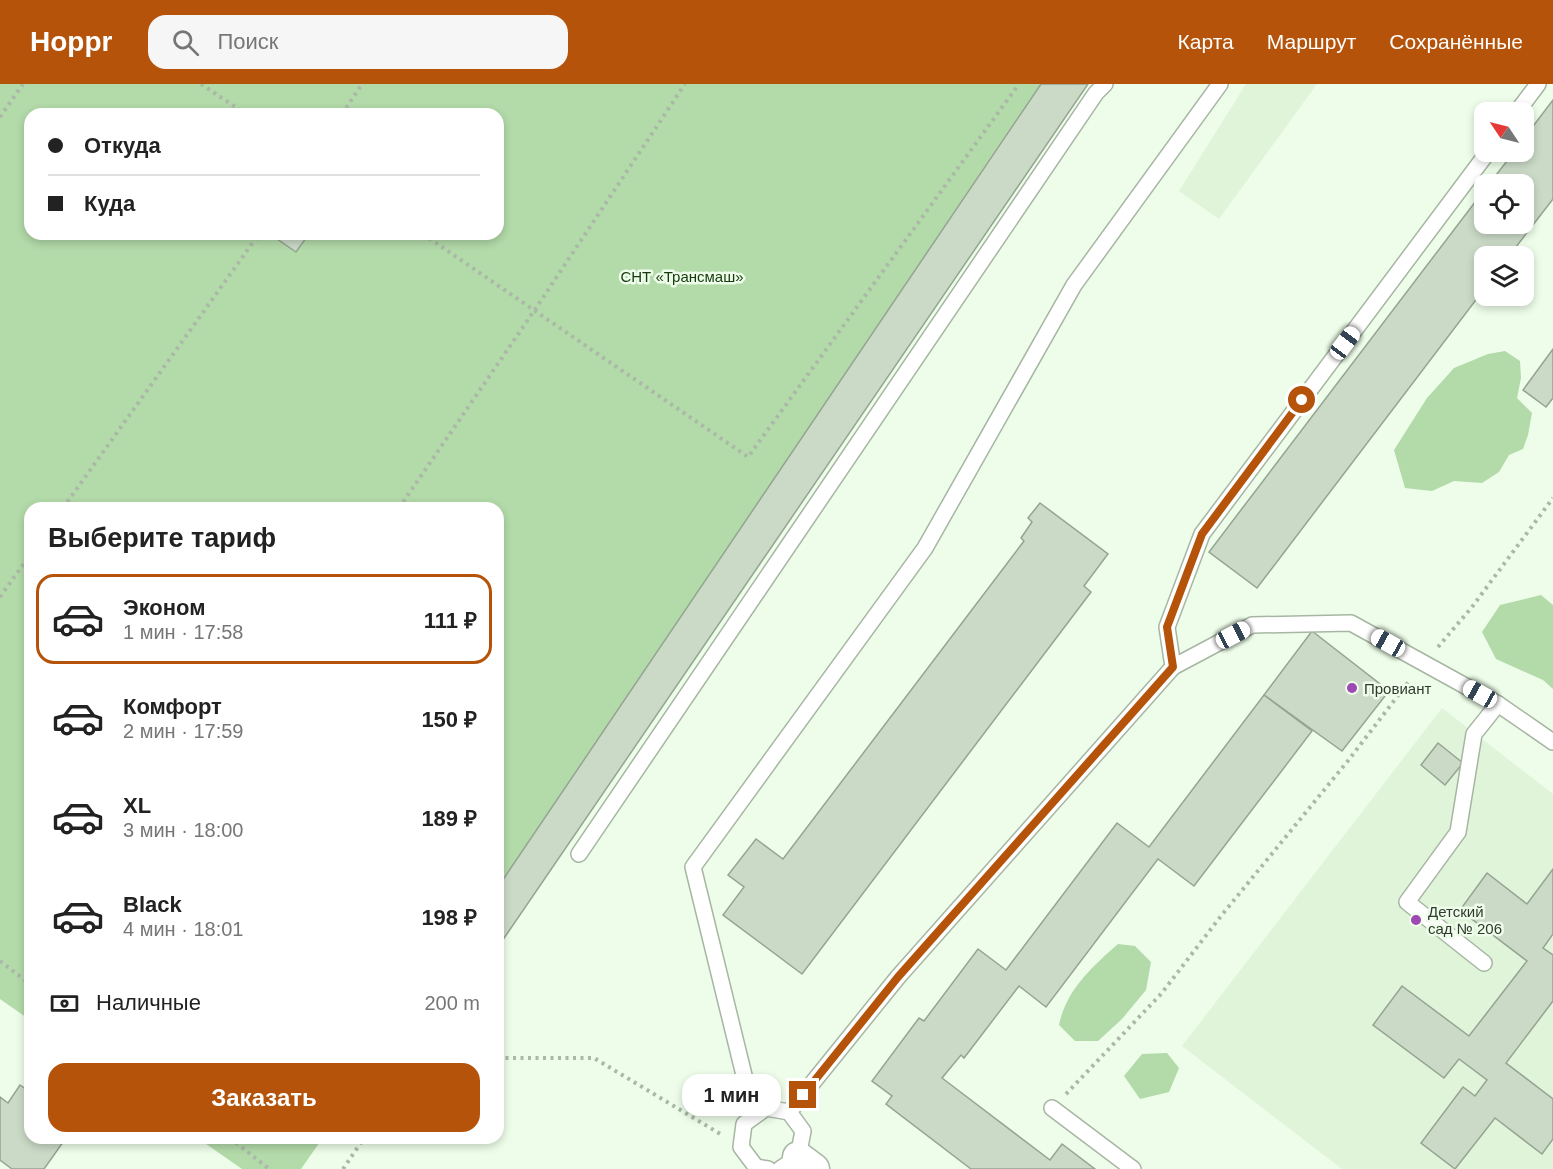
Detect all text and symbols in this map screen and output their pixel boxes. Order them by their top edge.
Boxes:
search box [148,15,568,69]
text: Hoppr [30,26,112,57]
icon: search [169,26,202,59]
text: Поиск [217,29,278,54]
text: Карта [1178,30,1234,53]
text: Маршрут [1267,30,1356,53]
text: Сохранённые [1389,30,1523,53]
north arrow [1474,102,1534,162]
map controls [1474,102,1534,306]
text: Откуда [84,133,161,158]
button: locate [1474,174,1534,234]
text: Куда [84,191,135,216]
button: layers [1474,246,1534,306]
park label: СНТ «Трансмаш» [620,268,744,285]
car [1327,323,1363,363]
route start [1288,386,1315,413]
text: Выберите тариф [48,523,276,553]
icon: car [51,592,105,646]
text: Эконом [123,595,206,620]
text: 111 ₽ [424,608,477,633]
car [1213,619,1253,651]
text: 1 мин · 17:58 [123,621,243,643]
car [1368,626,1408,660]
car [1460,677,1500,711]
place label: Провиант [1364,680,1431,697]
marker: Провиант [1345,681,1359,695]
icon: car [51,691,105,745]
text: Комфорт [123,694,222,719]
text: 150 ₽ [421,707,477,732]
text: 2 мин · 17:59 [123,720,243,742]
icon: car [51,790,105,844]
text: XL [123,793,151,818]
text: 189 ₽ [421,806,477,831]
text: 3 мин · 18:00 [123,819,243,841]
icon: car [51,889,105,943]
text: Black [123,892,182,917]
place label: Детский сад № 206 [1428,903,1502,937]
text: 198 ₽ [421,905,477,930]
marker: Детский сад № 206 [1409,913,1423,927]
text: 4 мин · 18:01 [123,918,243,940]
icon: cash [48,987,81,1020]
text: Наличные [96,990,201,1015]
text: 200 m [424,992,480,1014]
button: Заказать [48,1063,480,1132]
callout: 1 мин [683,1074,782,1116]
route end [789,1081,816,1108]
text: 1 мин [704,1084,759,1106]

